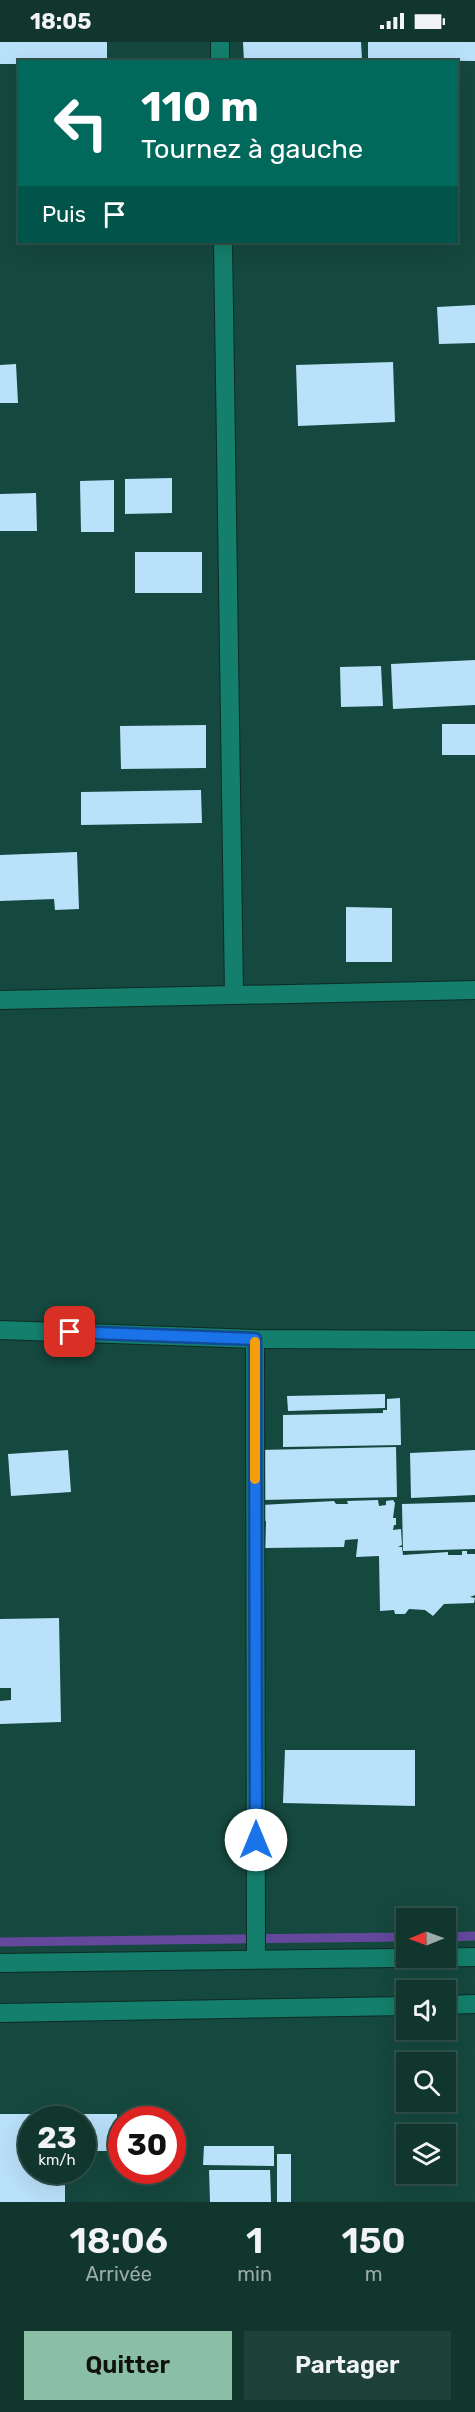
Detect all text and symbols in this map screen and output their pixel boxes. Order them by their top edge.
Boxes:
text: 18:05 [30,8,91,35]
text: 110 m [141,82,259,132]
icon: left [42,84,120,162]
text: Tournez à gauche [141,133,363,165]
icon: arrive [98,198,131,231]
text: Puis [42,201,86,228]
pin [44,1306,95,1357]
icon: arrive [53,1315,86,1348]
position arrow [224,1808,288,1872]
north arrow [396,1908,456,1968]
map controls [396,1908,456,2184]
button: sound [396,1980,456,2040]
button: search [396,2052,456,2112]
speed limit sign: 30 [108,2106,186,2184]
text: 23 [37,2120,77,2156]
button: layers [396,2124,456,2184]
text: km/h [38,2151,76,2169]
text: 18:06 [69,2219,168,2262]
text: 1 [246,2219,263,2262]
text: 150 [342,2219,406,2262]
text: Arrivée [85,2262,152,2286]
text: min [237,2262,272,2286]
text: m [365,2262,382,2286]
button: Quitter [24,2331,232,2400]
button: Partager [244,2331,451,2400]

